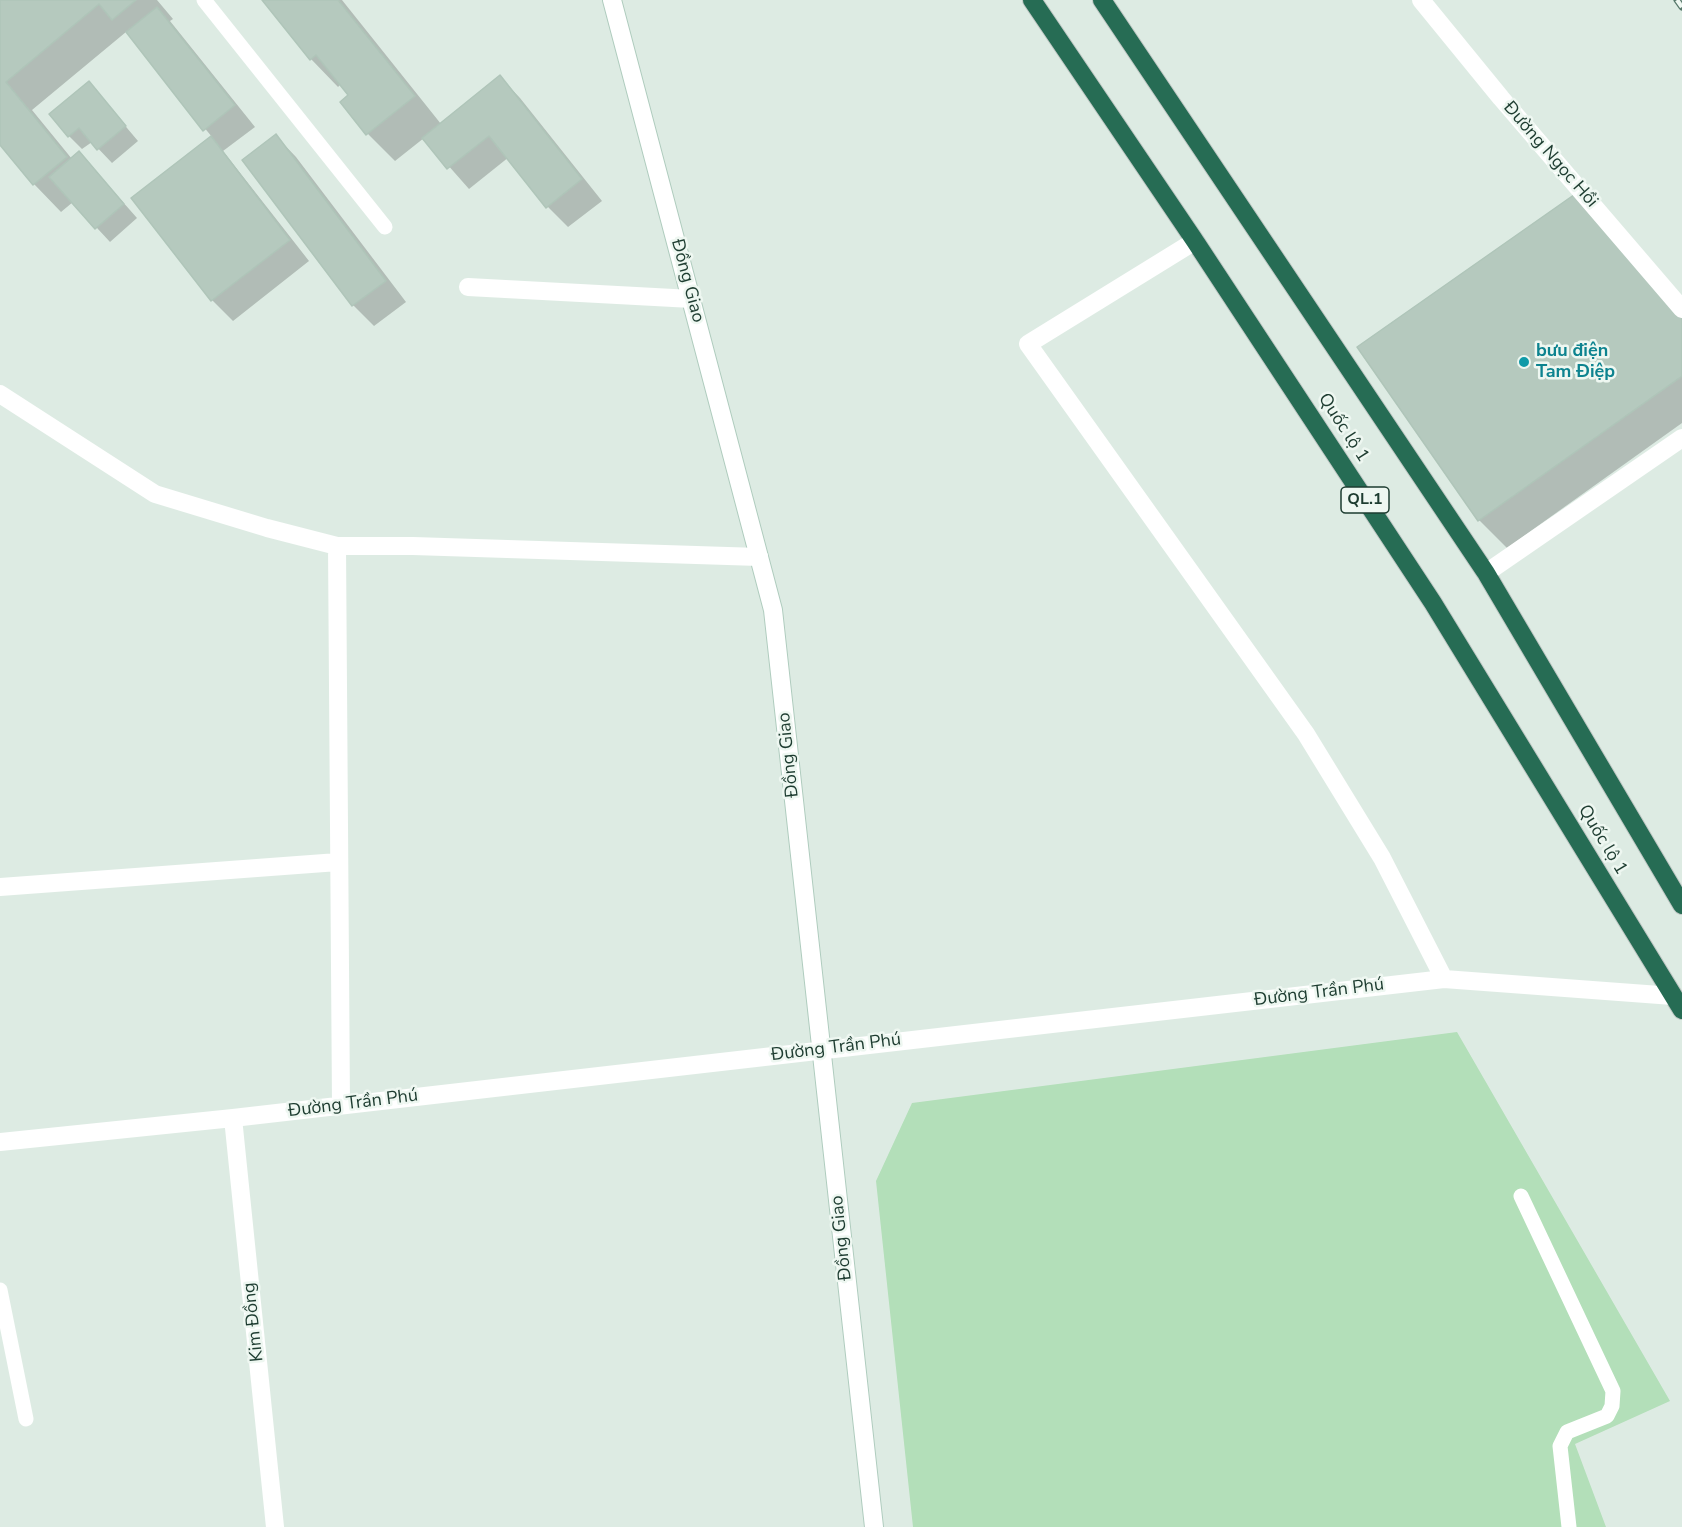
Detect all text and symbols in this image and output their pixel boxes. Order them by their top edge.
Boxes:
street label: Đường Ngọc Hồi [1498,98,1602,212]
street label: Đồng Giao [665,237,709,325]
place label: bưu điện Tam Điệp [1536,341,1615,384]
marker: bưu điện Tam Điệp [1517,355,1531,369]
street label: Quốc lộ 1 [1313,390,1373,466]
road number: QL.1 [1341,487,1389,513]
street label: Đồng Giao [774,711,804,799]
street label: Quốc lộ 1 [1573,801,1631,879]
street label: Đường Trần Phú [1253,974,1385,1012]
street label: Đường Trần Phú [770,1029,902,1067]
street label: Đường Trần Phú [287,1085,419,1123]
street label: Đồng Giao [827,1194,857,1282]
street label: Kim Đồng [239,1281,269,1363]

